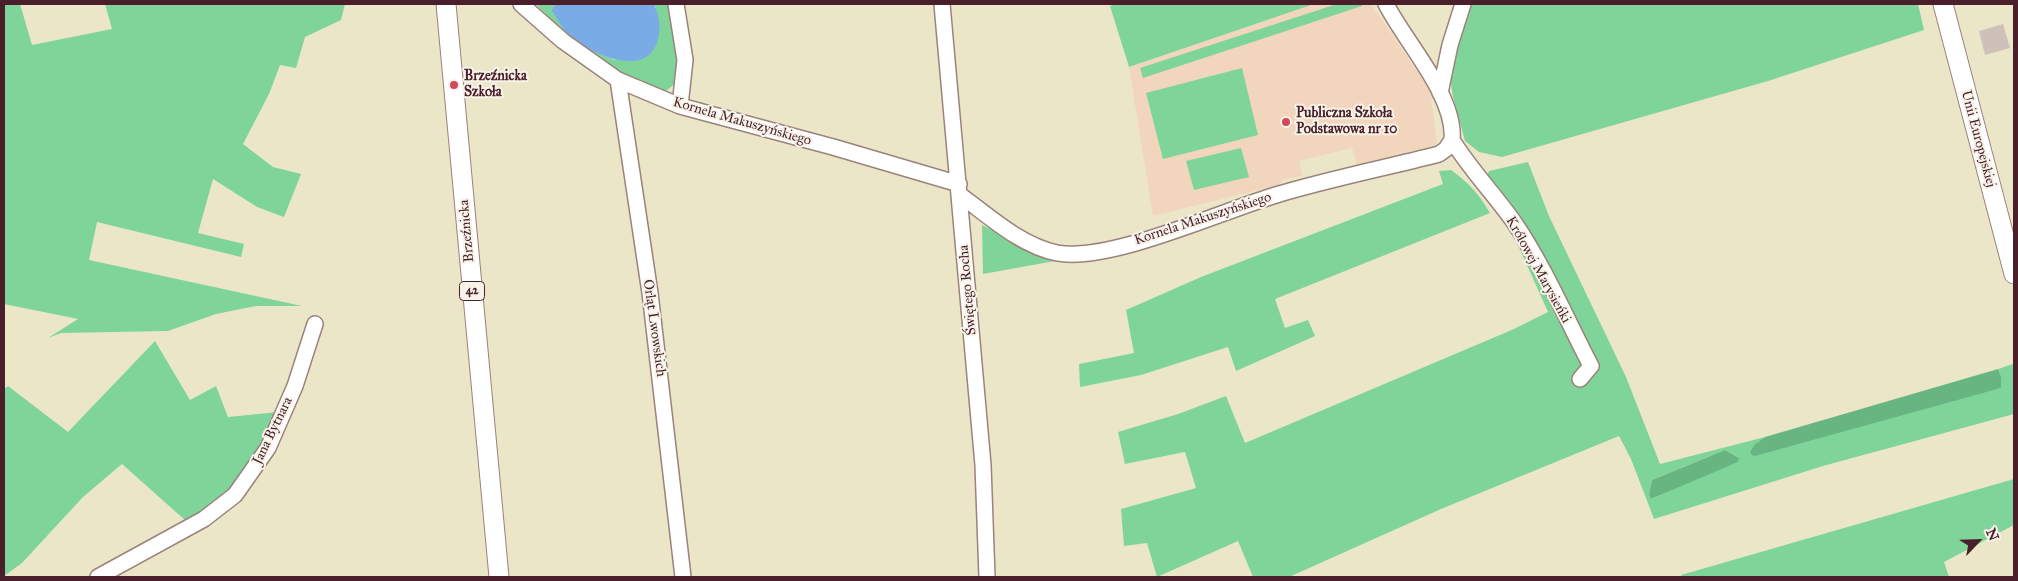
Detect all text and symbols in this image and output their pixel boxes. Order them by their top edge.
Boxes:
place label: Brzeźnicka Szkoła [464,69,527,102]
marker: Brzeźnicka Szkoła [448,79,460,91]
street label: Unii Europejskiej [1957,89,1999,189]
street label: Kornela Makuszyńskiego [671,94,813,150]
place label: Publiczna Szkoła Podstawowa nr 10 [1296,106,1397,138]
marker: Publiczna Szkoła Podstawowa nr 10 [1280,116,1292,128]
street label: Kornela Makuszyńskiego [1132,189,1274,249]
street label: Brzeźnicka [456,199,478,263]
street label: Królowej Marysieńki [1502,214,1574,326]
street label: Świętego Rocha [956,244,980,336]
street label: Orląt Lwowskich [639,278,669,378]
road number: 42 [460,282,484,300]
street label: Jana Bytnara [249,394,297,468]
north arrow [1953,516,2003,566]
text: N [1982,526,2002,544]

